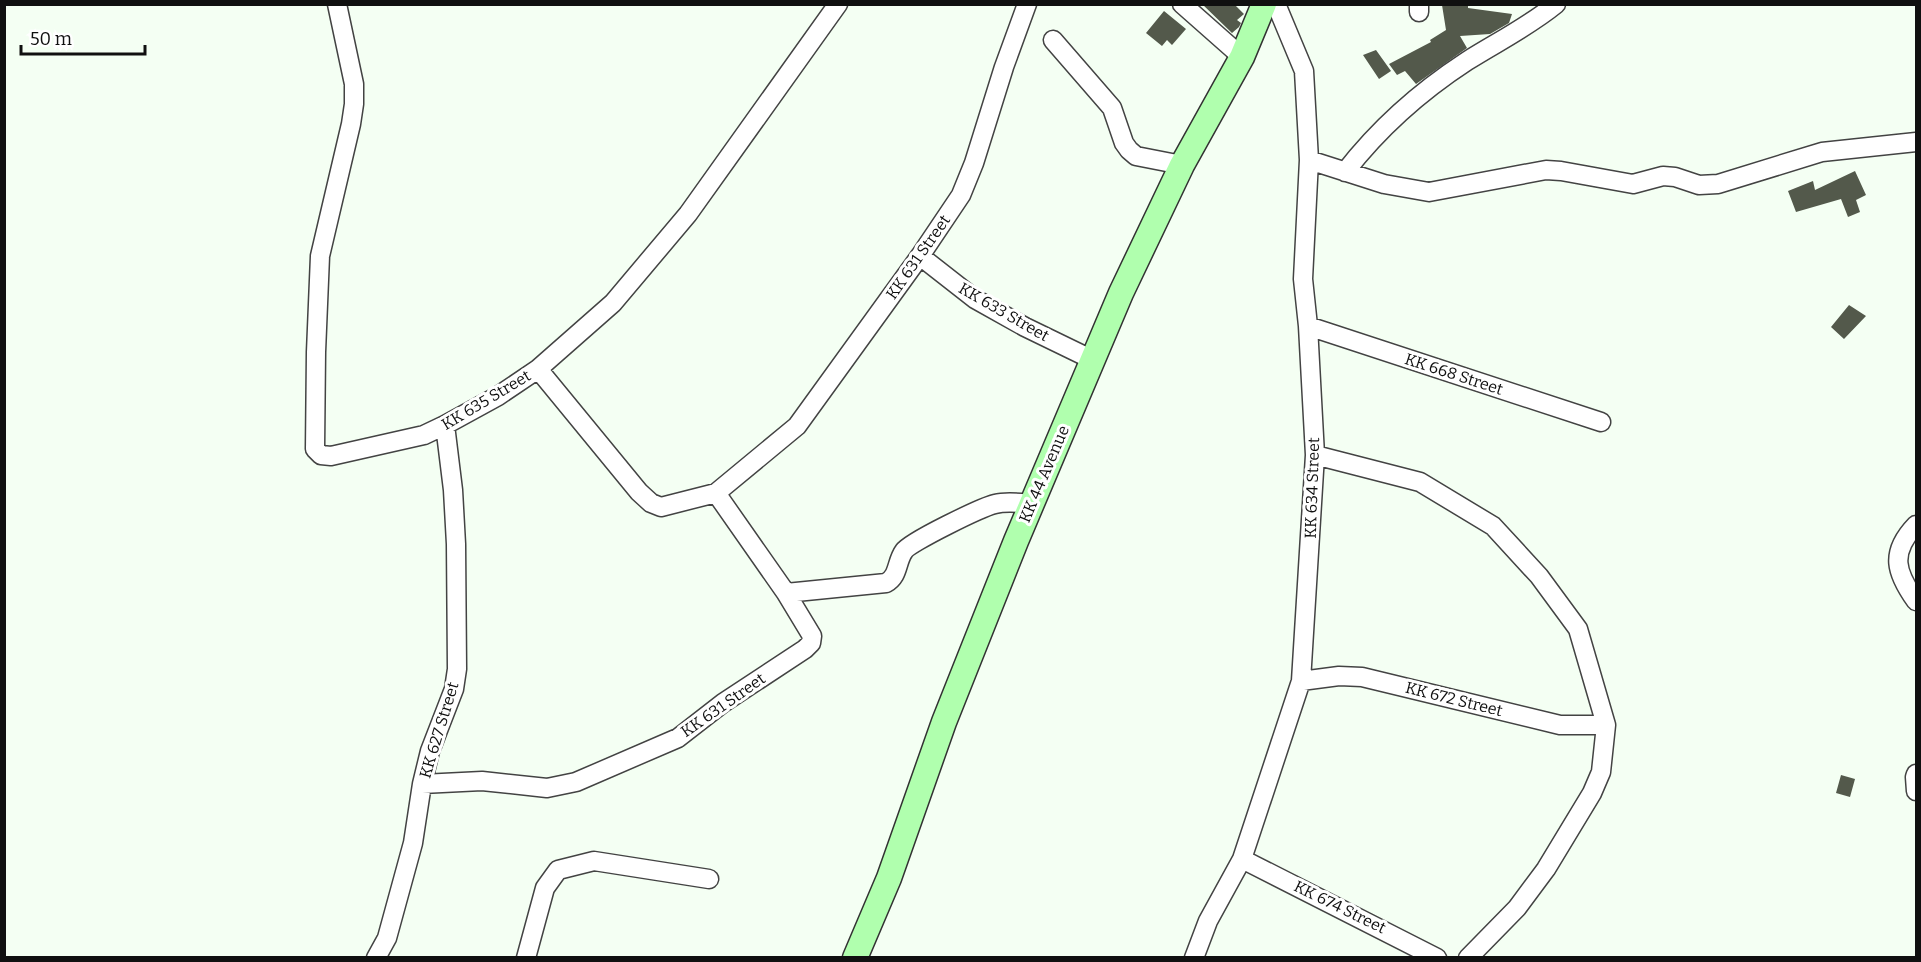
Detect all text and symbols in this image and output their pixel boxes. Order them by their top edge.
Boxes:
scale bar [21,18,146,56]
text: 50 m [30,28,72,50]
street label: KK 631 Street [882,211,954,303]
street label: KK 633 Street [956,279,1053,346]
street label: KK 668 Street [1403,349,1506,399]
street label: KK 635 Street [438,366,534,434]
street label: KK 44 Avenue [1015,423,1073,525]
street label: KK 634 Street [1301,437,1323,539]
street label: KK 631 Street [677,669,769,741]
street label: KK 672 Street [1403,678,1505,720]
street label: KK 627 Street [415,679,463,780]
street label: KK 674 Street [1291,877,1389,938]

